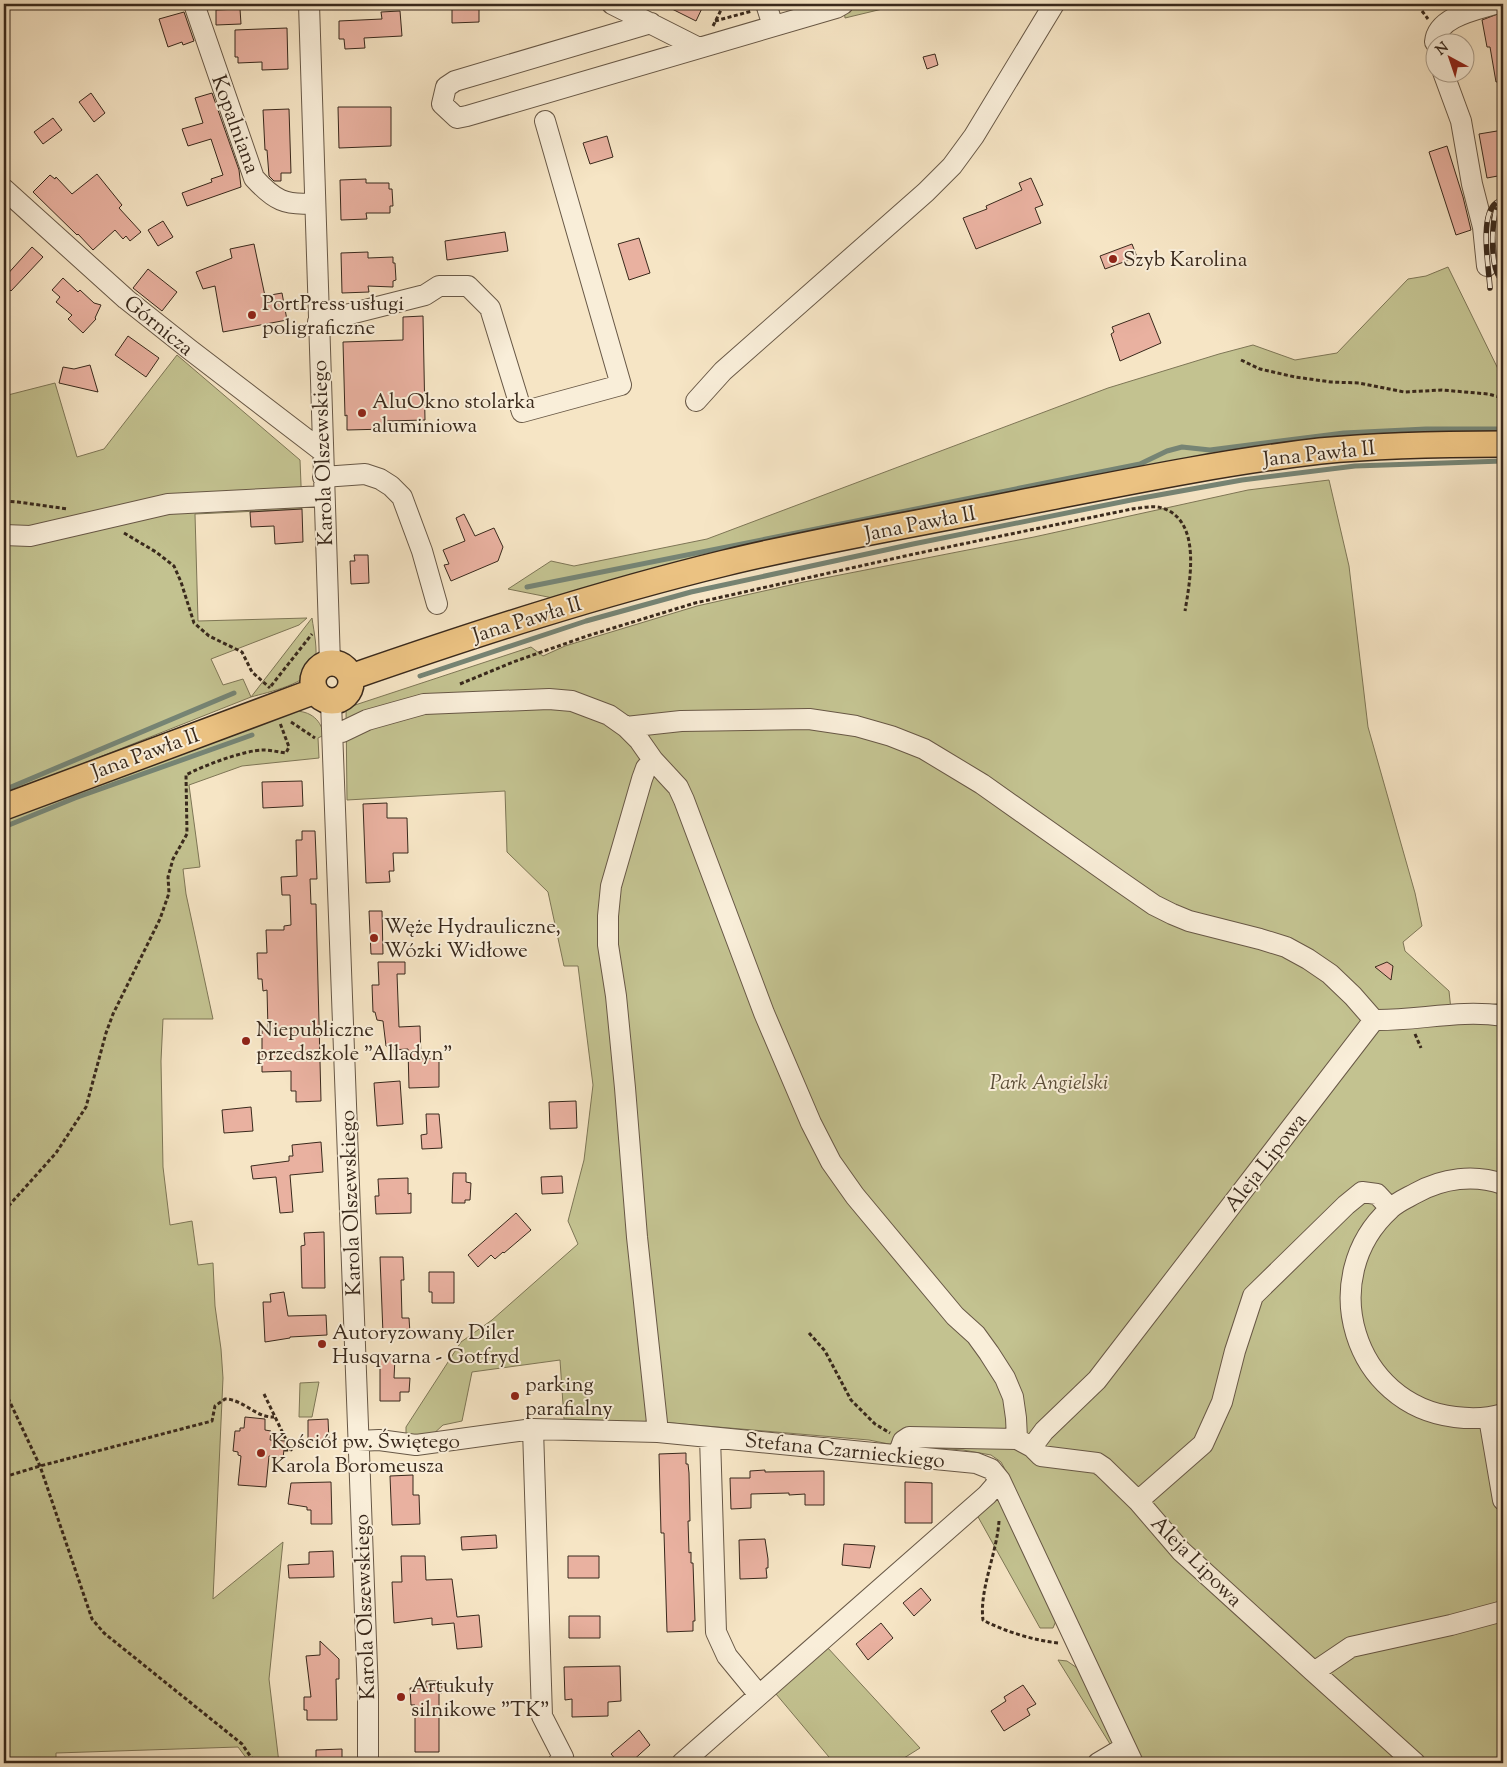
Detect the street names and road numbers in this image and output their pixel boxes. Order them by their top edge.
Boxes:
street label: Kopalniana [202,71,266,178]
street label: Górnicza [116,289,199,364]
street label: Karola Olszewskiego [306,359,342,546]
street label: Jana Pawła II [1261,434,1377,476]
street label: Jana Pawła II [861,499,979,551]
street label: Jana Pawła II [468,590,586,652]
street label: Jana Pawła II [87,721,204,789]
street label: Aleja Lipowa [1218,1107,1315,1219]
street label: Karola Olszewskiego [334,1109,370,1296]
street label: Stefana Czarnieckiego [743,1427,946,1477]
street label: Aleja Lipowa [1143,1510,1248,1615]
street label: Karola Olszewskiego [348,1513,384,1700]

